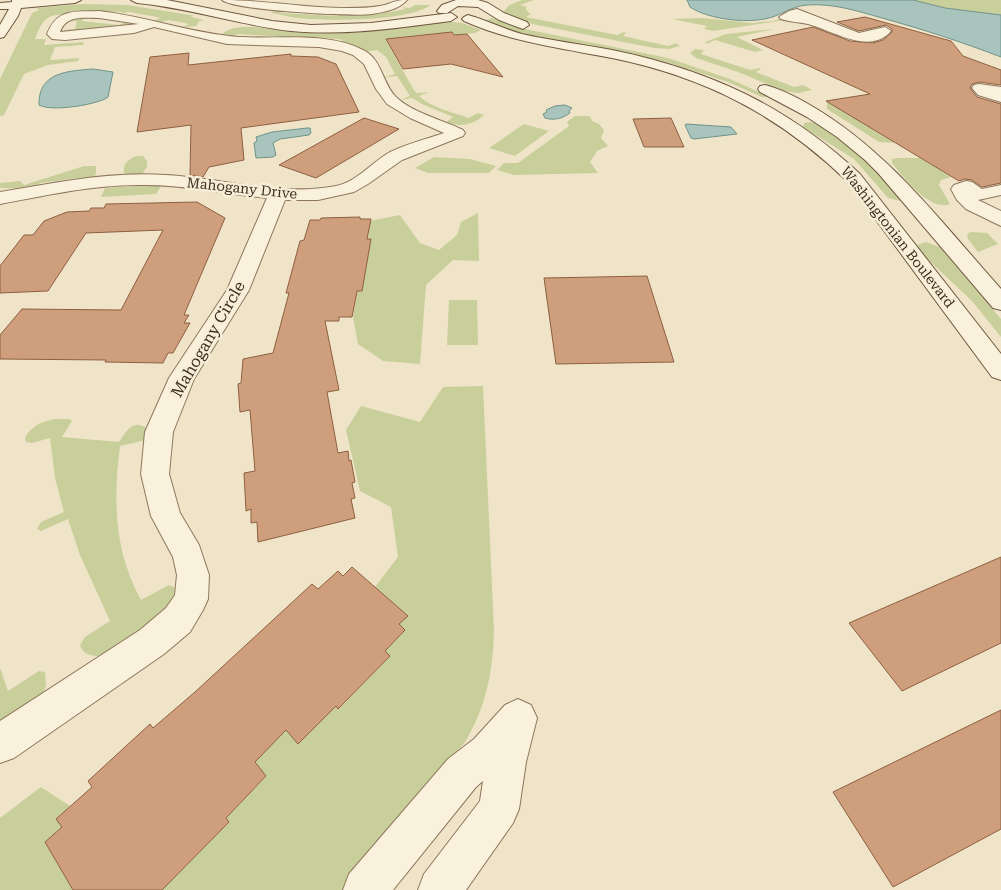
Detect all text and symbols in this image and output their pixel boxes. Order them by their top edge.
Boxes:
street label: Washingtonian Boulevard [838,163,958,311]
street label: Mahogany Drive [186,174,298,202]
street label: Mahogany Circle [167,277,249,400]

